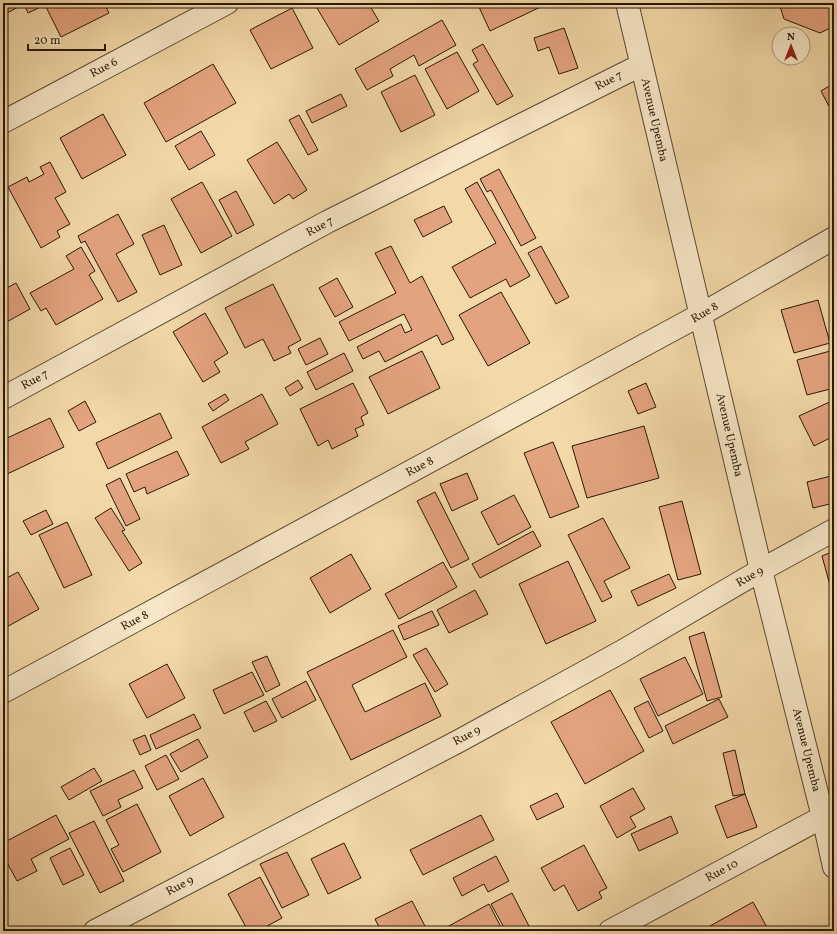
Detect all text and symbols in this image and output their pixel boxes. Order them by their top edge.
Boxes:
scale bar [28,26,105,52]
north arrow [771,26,811,66]
text: N [787,30,795,45]
text: 20 m [34,33,61,49]
street label: Rue 6 [87,54,121,82]
street label: Rue 7 [592,67,626,95]
street label: Avenue Upemba [637,77,671,163]
street label: Rue 7 [303,213,337,241]
street label: Rue 8 [688,299,722,327]
street label: Rue 7 [18,366,52,394]
street label: Avenue Upemba [712,392,746,478]
street label: Rue 8 [403,453,437,481]
street label: Rue 9 [733,563,767,591]
street label: Rue 8 [118,607,152,635]
street label: Avenue Upemba [788,707,824,793]
street label: Rue 9 [450,722,484,750]
street label: Rue 10 [703,856,741,886]
street label: Rue 9 [163,872,197,900]

